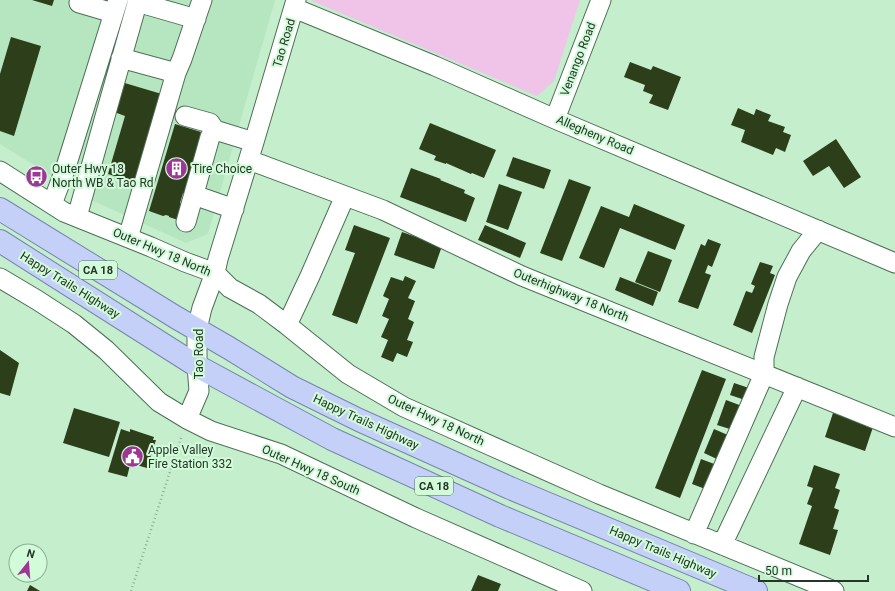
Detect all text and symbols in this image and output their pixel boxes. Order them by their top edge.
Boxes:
street label: Tao Road [270,17,298,69]
street label: Venango Road [558,20,598,98]
street label: Allegheny Road [554,112,636,158]
building icon: Tire Choice [164,156,190,182]
place label: Outer Hwy 18 North WB & Tao Rd [52,162,154,190]
place label: Tire Choice [192,162,252,176]
bus stop icon: Outer Hwy 18 North WB & Tao Rd [24,163,50,189]
street label: Outer Hwy 18 North [111,225,213,279]
street label: Happy Trails Highway [18,249,123,322]
road number: CA 18 [79,261,117,279]
street label: Outerhighway 18 North [511,265,631,325]
street label: Tao Road [192,329,206,379]
street label: Happy Trails Highway [311,391,421,453]
street label: Outer Hwy 18 North [385,391,487,449]
street label: Outer Hwy 18 South [260,442,362,498]
place label: Apple Valley Fire Station 332 [148,443,232,471]
public building icon: Apple Valley Fire Station 332 [119,444,145,470]
road number: CA 18 [415,477,453,495]
street label: Happy Trails Highway [607,523,719,581]
north arrow [8,543,48,583]
text: N [25,547,37,561]
scale bar [759,557,868,583]
text: 50 m [765,564,792,578]

